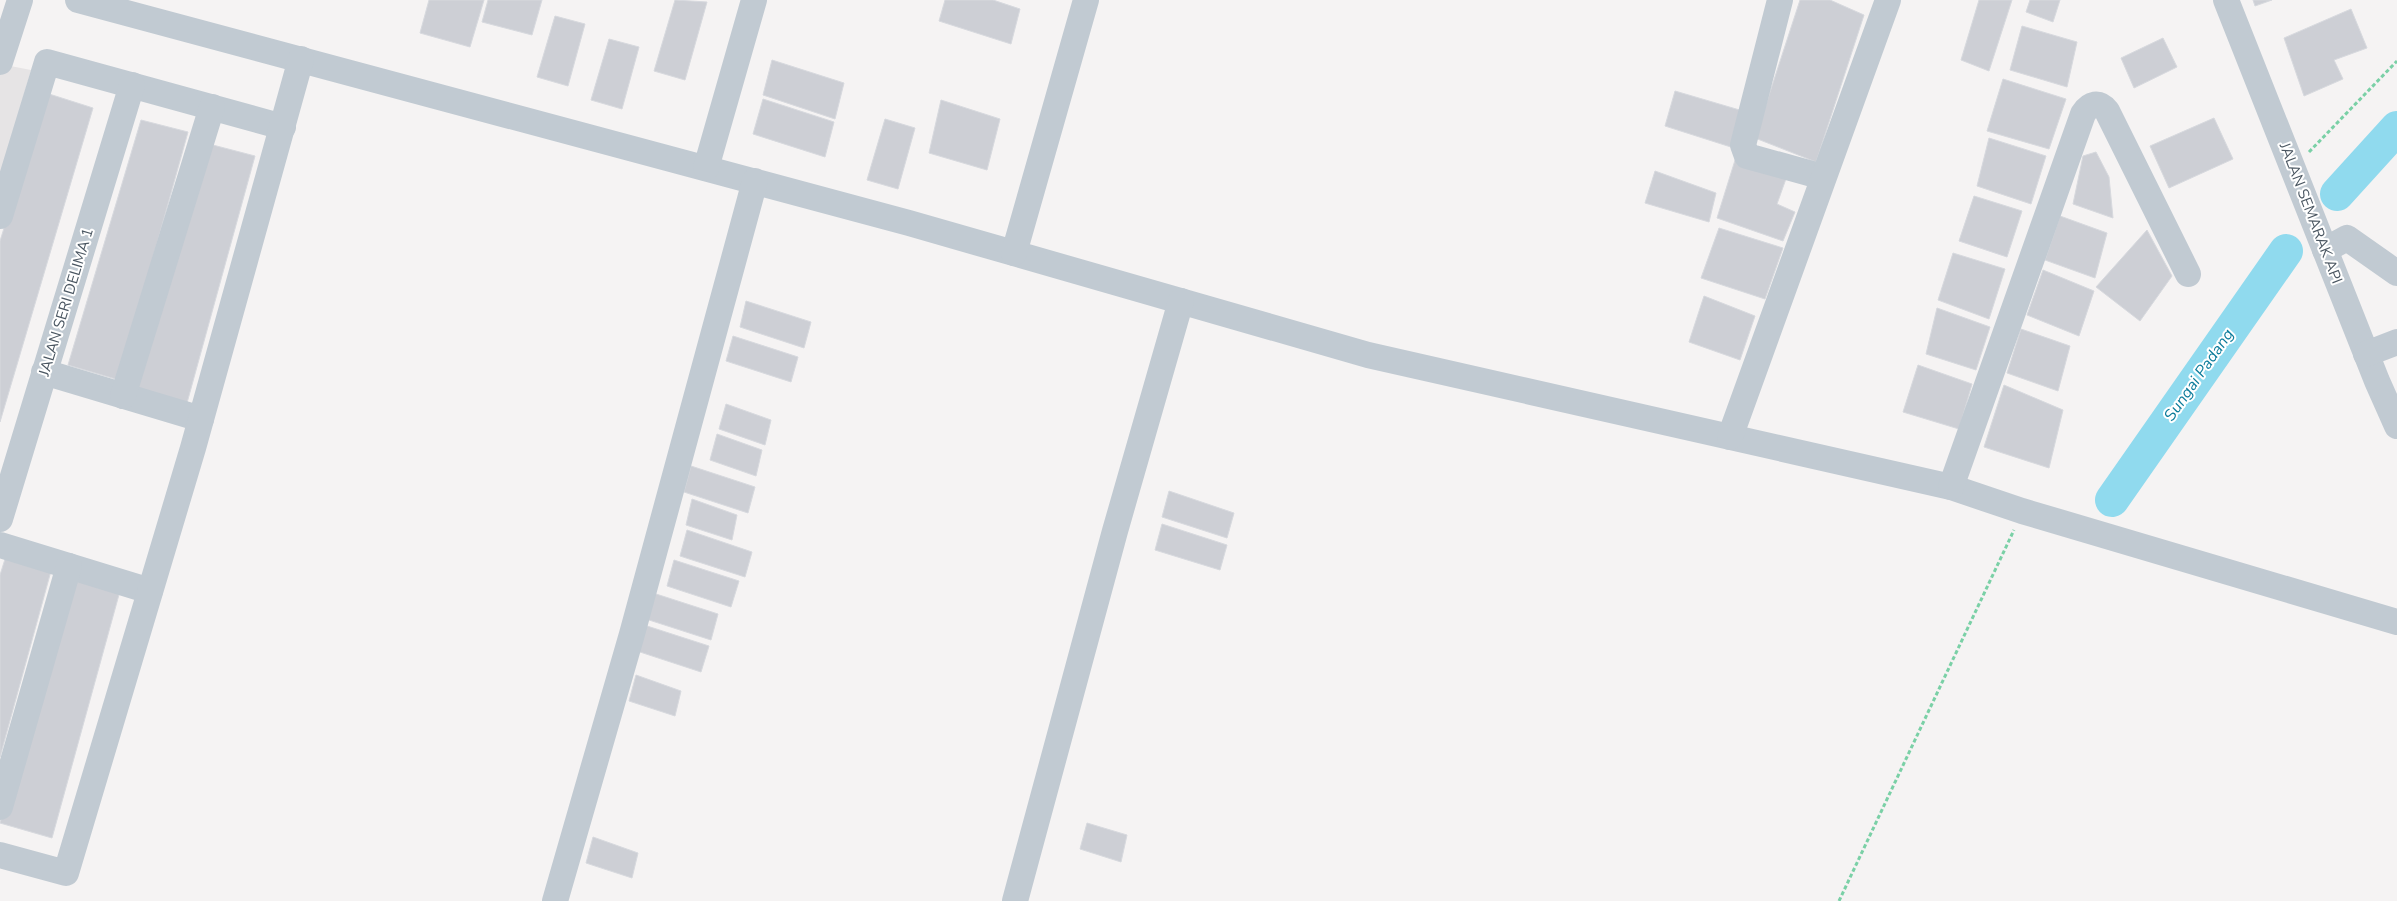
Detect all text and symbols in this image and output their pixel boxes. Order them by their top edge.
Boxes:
street label: JALAN SEMARAK API [2275,139,2347,286]
street label: JALAN SERI DELIMA 1 [34,226,98,379]
water label: Sungai Padang [2159,324,2239,426]

